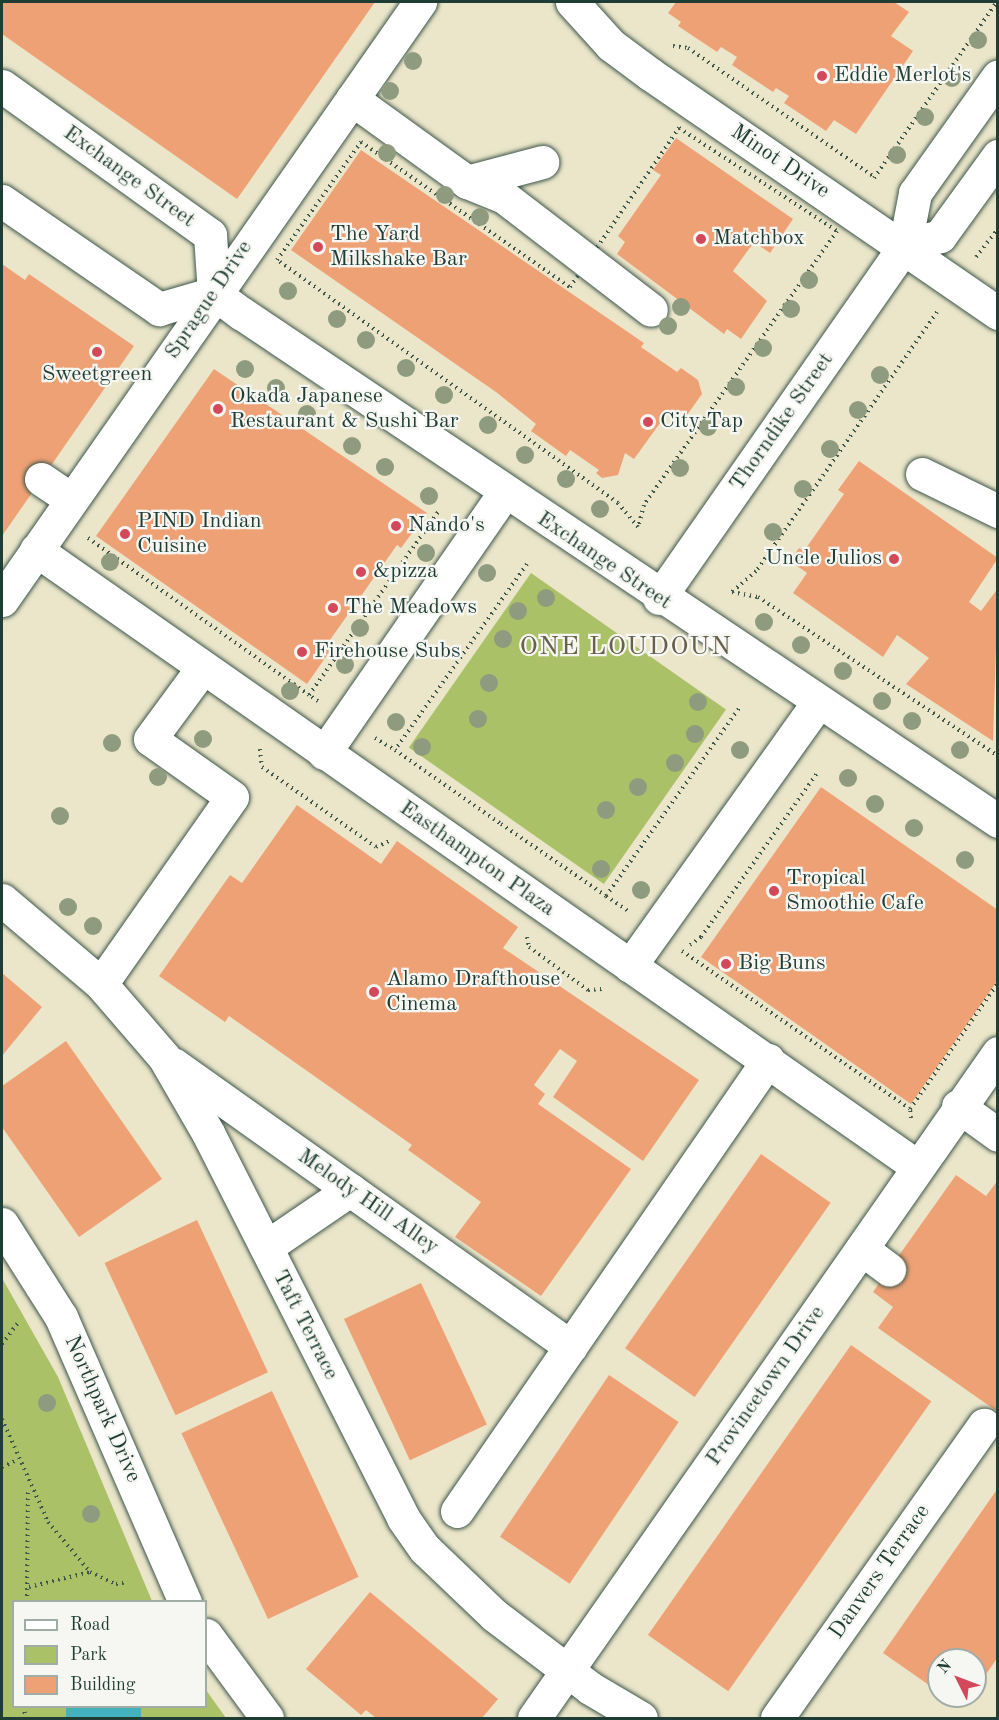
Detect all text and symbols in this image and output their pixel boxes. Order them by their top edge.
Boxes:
place label: Eddie Merlot's [834,63,971,89]
marker: Eddie Merlot's [815,69,829,83]
street label: Minot Drive [725,119,835,205]
street label: Exchange Street [58,120,200,234]
place label: The Yard Milkshake Bar [330,221,467,272]
place label: Matchbox [713,226,805,252]
marker: Matchbox [694,232,708,246]
street label: Sprague Drive [160,236,258,364]
marker: The Yard Milkshake Bar [311,240,325,254]
marker: Sweetgreen [90,345,104,359]
street label: Thorndike Street [724,348,840,496]
place label: Sweetgreen [42,362,152,388]
place label: Okada Japanese Restaurant & Sushi Bar [230,383,459,434]
marker: Okada Japanese Restaurant & Sushi Bar [211,402,225,416]
place label: City Tap [660,409,743,435]
marker: City Tap [641,415,655,429]
street label: Exchange Street [532,506,676,616]
place label: PIND Indian Cuisine [137,508,262,560]
place label: Nando's [408,513,485,539]
marker: Nando's [389,519,403,533]
marker: PIND Indian Cuisine [118,527,132,541]
place label: Uncle Julios [765,546,882,572]
marker: Uncle Julios [887,552,901,566]
place label: &pizza [373,559,438,585]
marker: &pizza [354,565,368,579]
place label: The Meadows [345,595,477,621]
marker: The Meadows [326,601,340,615]
district label: ONE LOUDOUN [519,632,733,664]
place label: Firehouse Subs [314,639,461,665]
marker: Firehouse Subs [295,645,309,659]
street label: Easthampton Plaza [394,795,560,923]
place label: Tropical Smoothie Cafe [786,865,924,916]
marker: Tropical Smoothie Cafe [767,884,781,898]
place label: Big Buns [738,951,826,977]
marker: Big Buns [719,957,733,971]
place label: Alamo Drafthouse Cinema [386,966,560,1017]
marker: Alamo Drafthouse Cinema [367,985,381,999]
street label: Melody Hill Alley [292,1143,444,1261]
street label: Taft Terrace [266,1266,344,1384]
street label: Provincetown Drive [701,1301,831,1471]
street label: Northpark Drive [58,1331,146,1487]
street label: Danvers Terrace [824,1500,936,1644]
legend [12,1600,207,1708]
text: Road [70,1616,110,1634]
text: Park [70,1646,107,1664]
north arrow [927,1648,987,1708]
text: N [935,1657,955,1677]
text: Building [70,1676,135,1694]

